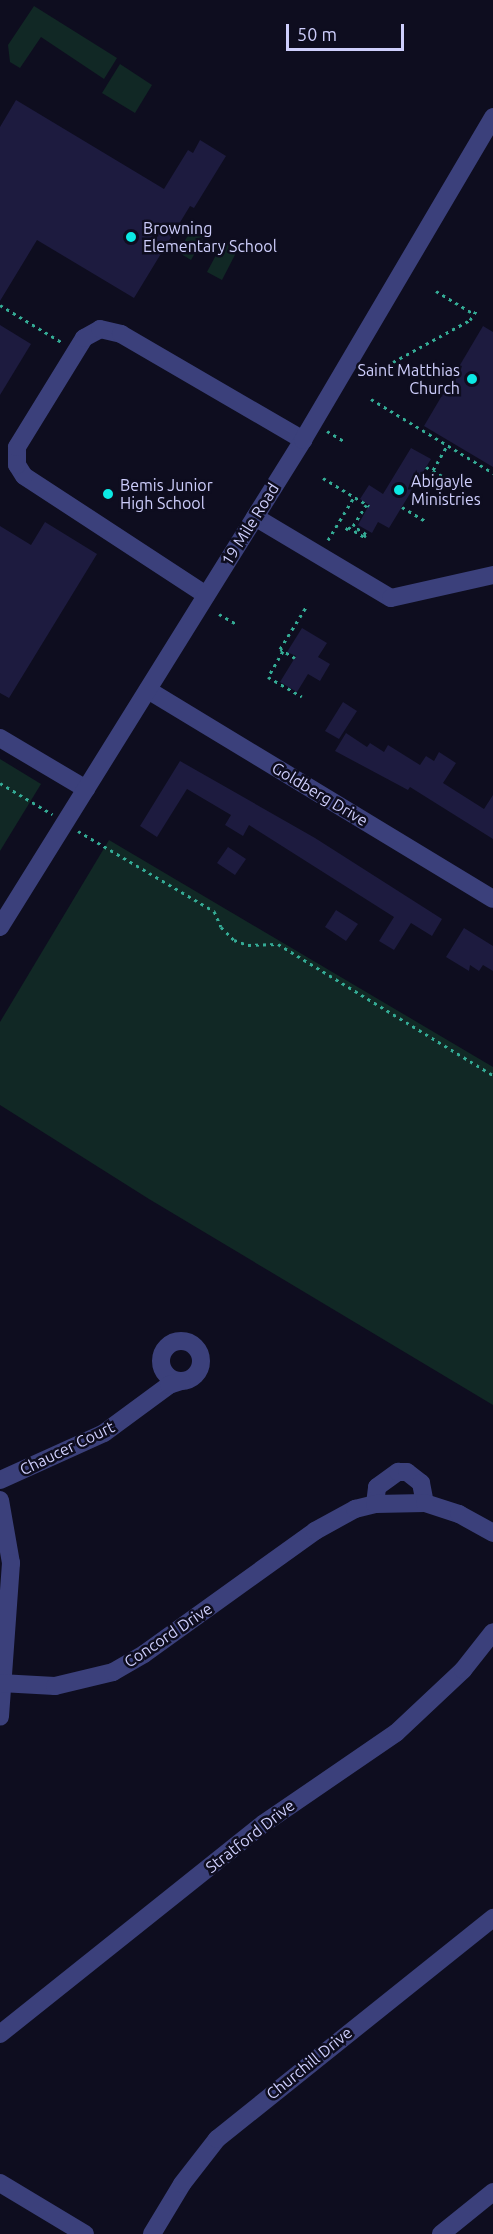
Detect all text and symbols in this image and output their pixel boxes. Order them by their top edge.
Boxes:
scale bar [289,12,408,50]
text: 50 m [297,24,337,44]
place label: Browning Elementary School [143,218,277,256]
marker: Browning Elementary School [124,230,138,244]
place label: Saint Matthias Church [358,360,460,398]
marker: Saint Matthias Church [465,372,479,386]
place label: Abigayle Ministries [411,471,481,509]
place label: Bemis Junior High School [120,475,213,513]
street label: 19 Mile Road [217,479,283,569]
marker: Abigayle Ministries [392,483,406,497]
marker: Bemis Junior High School [101,487,115,501]
street label: Goldberg Drive [269,758,371,830]
street label: Chaucer Court [17,1417,117,1479]
street label: Concord Drive [120,1599,216,1671]
street label: Stratford Drive [202,1795,298,1877]
street label: Churchill Drive [262,2023,356,2103]

